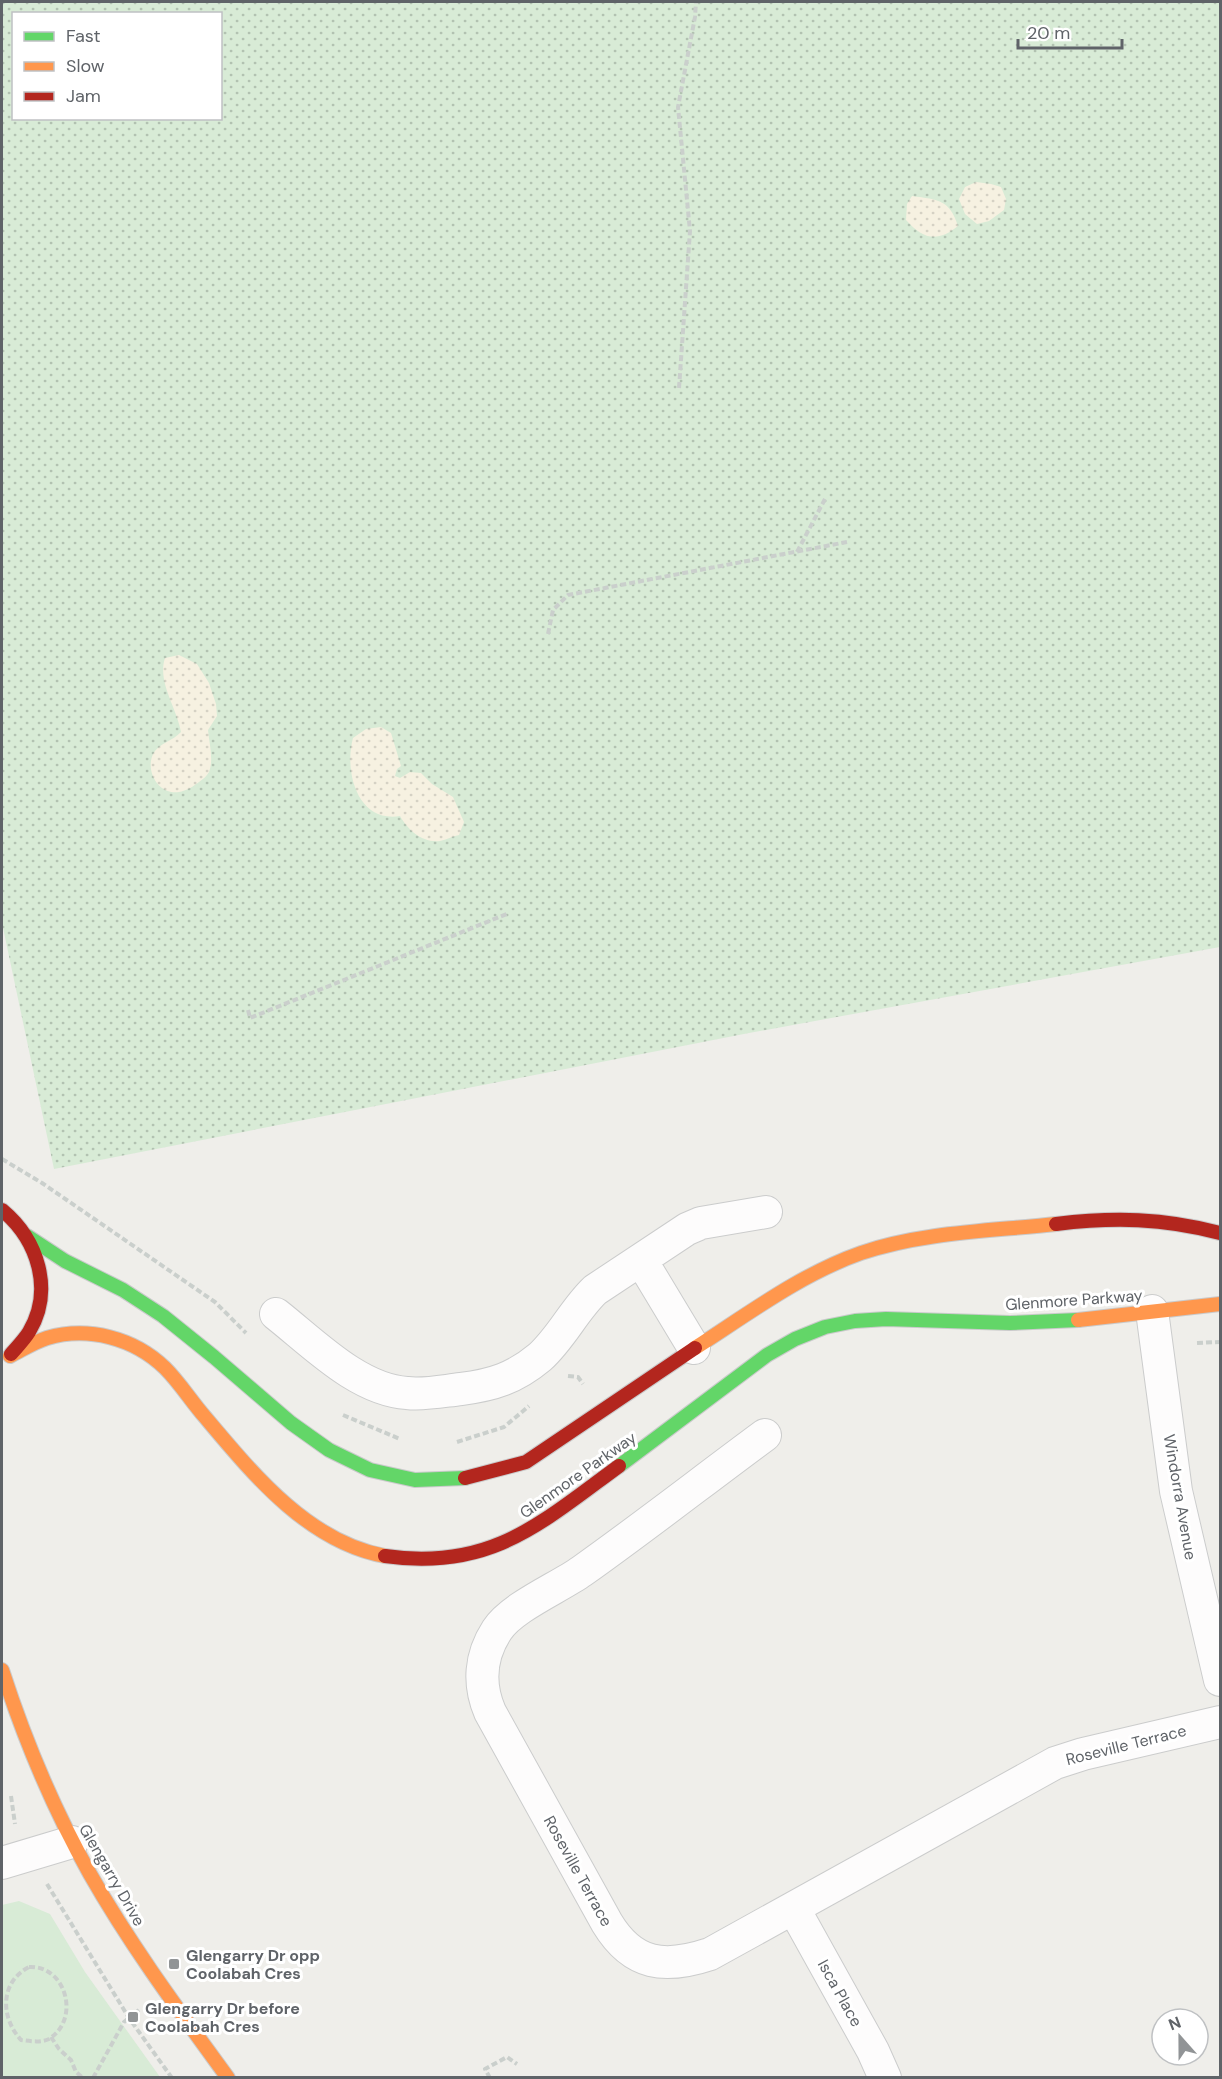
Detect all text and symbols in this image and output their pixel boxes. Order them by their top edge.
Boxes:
legend [12,12,222,120]
scale bar [1018,12,1122,50]
text: 20 m [1027,21,1070,45]
text: Fast [66,24,101,48]
text: Slow [66,54,105,78]
text: Jam [66,84,101,108]
street label: Glenmore Parkway [1005,1285,1143,1315]
street label: Glenmore Parkway [516,1427,640,1523]
street label: Windorra Avenue [1159,1433,1201,1561]
street label: Roseville Terrace [1064,1720,1188,1770]
street label: Roseville Terrace [539,1812,617,1930]
street label: Glengarry Drive [74,1820,150,1930]
place label: Glengarry Dr opp Coolabah Cres [186,1945,320,1984]
street label: Isca Place [813,1956,867,2030]
marker: Glengarry Dr opp Coolabah Cres [167,1957,181,1971]
place label: Glengarry Dr before Coolabah Cres [145,1998,300,2037]
north arrow [1150,2007,1210,2067]
marker: Glengarry Dr before Coolabah Cres [126,2010,140,2024]
text: N [1166,2012,1184,2035]

